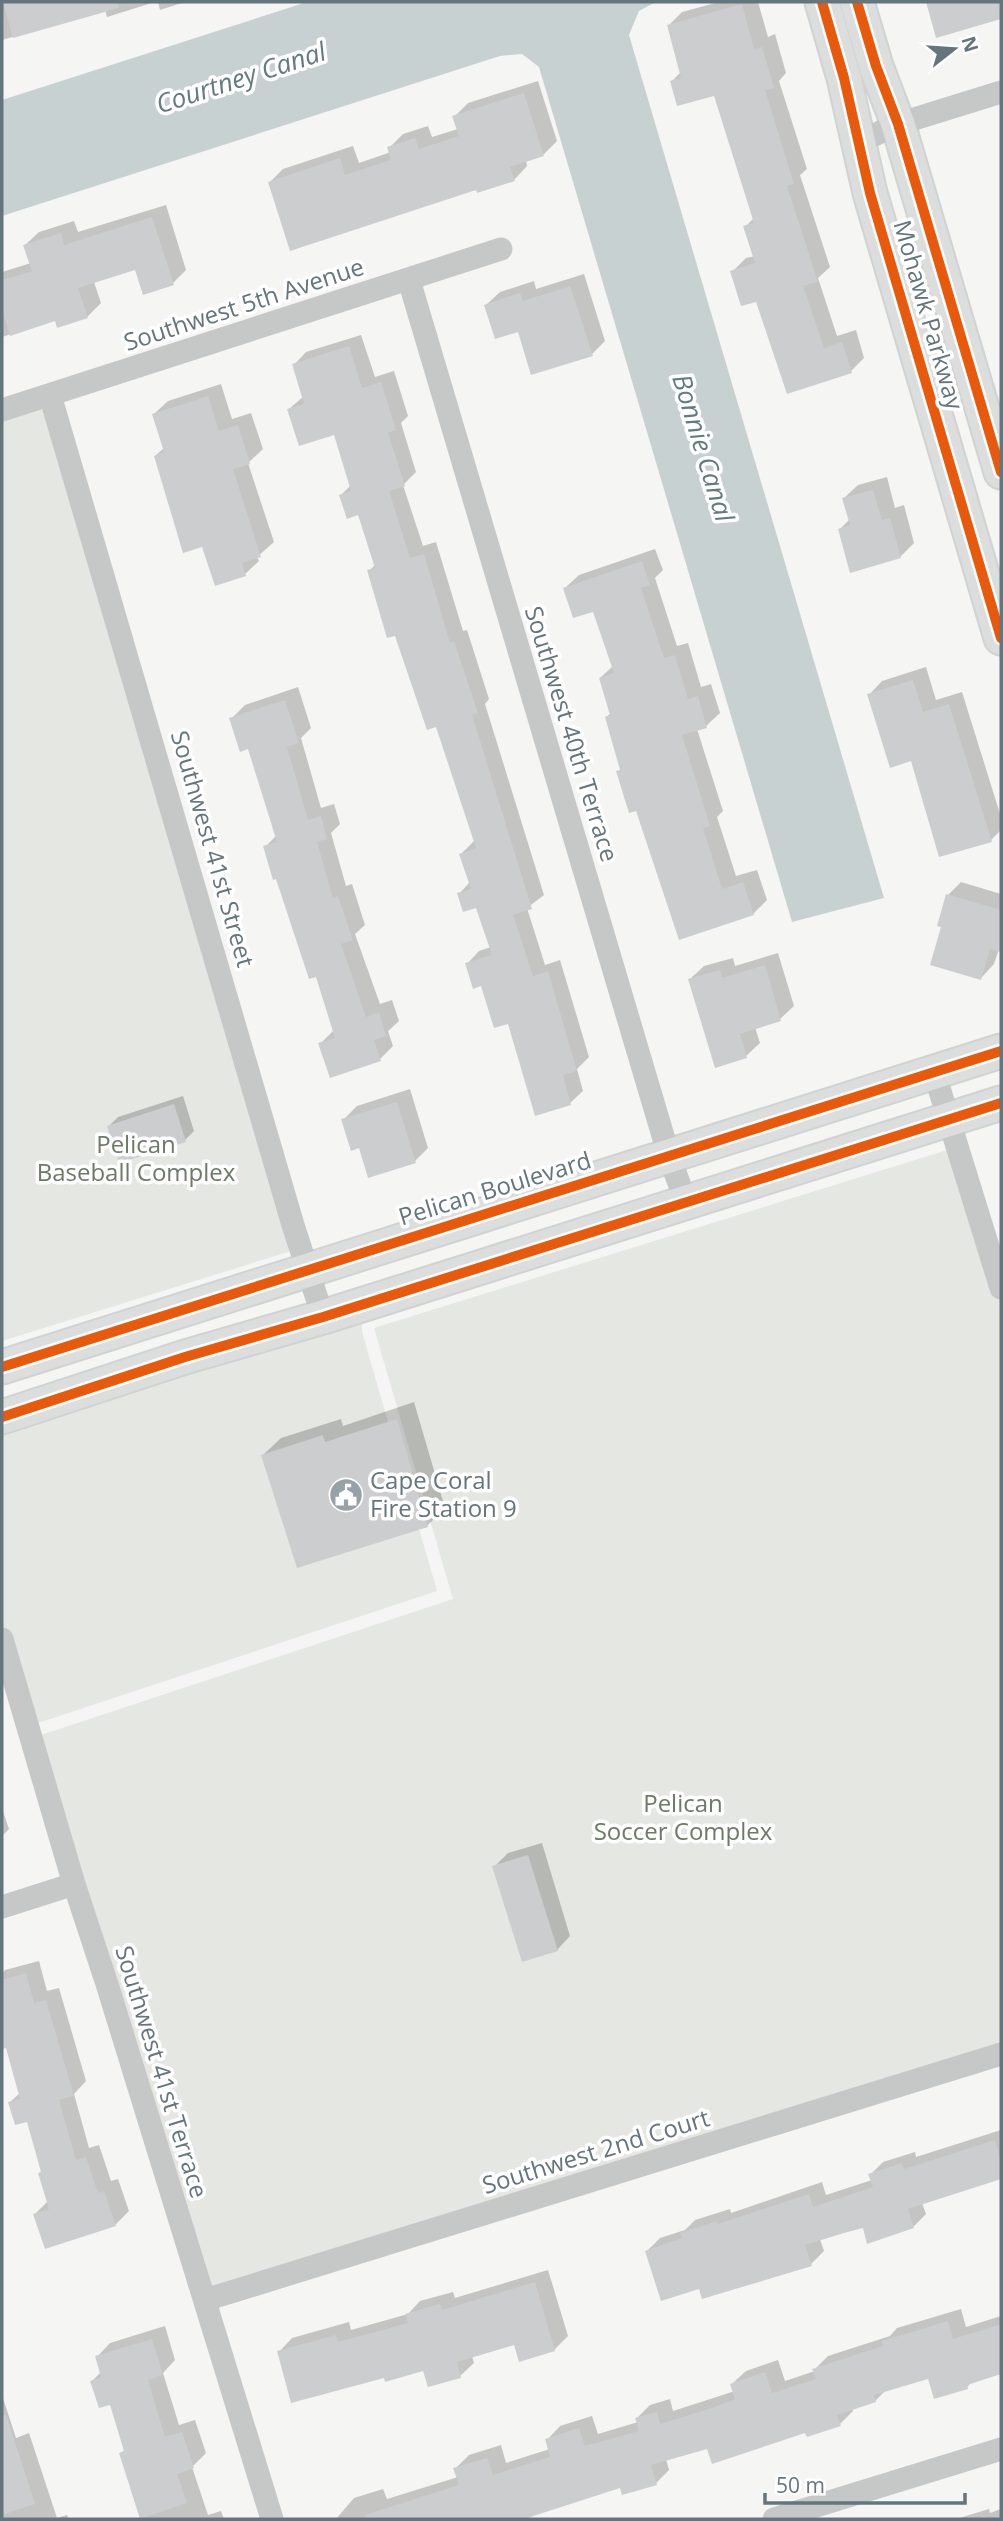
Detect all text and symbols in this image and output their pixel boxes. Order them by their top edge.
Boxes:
north arrow [919,14,989,84]
water label: Courtney Canal [151,32,332,121]
text: N [956,33,985,55]
street label: Mohawk Parkway [887,216,973,414]
street label: Southwest 5th Avenue [119,249,368,358]
water label: Bonnie Canal [664,369,744,527]
street label: Southwest 40th Terrace [518,602,627,865]
street label: Southwest 41st Street [164,726,263,971]
park label: Pelican Baseball Complex [37,1127,236,1188]
street label: Pelican Boulevard [394,1143,595,1233]
place label: Cape Coral Fire Station 9 [370,1463,517,1524]
public building icon: Cape Coral Fire Station 9 [327,1476,365,1514]
park label: Pelican Soccer Complex [594,1786,773,1847]
street label: Southwest 41st Terrace [108,1941,217,2202]
street label: Southwest 2nd Court [478,2100,713,2201]
scale bar [765,2462,964,2506]
text: 50 m [776,2471,825,2499]

